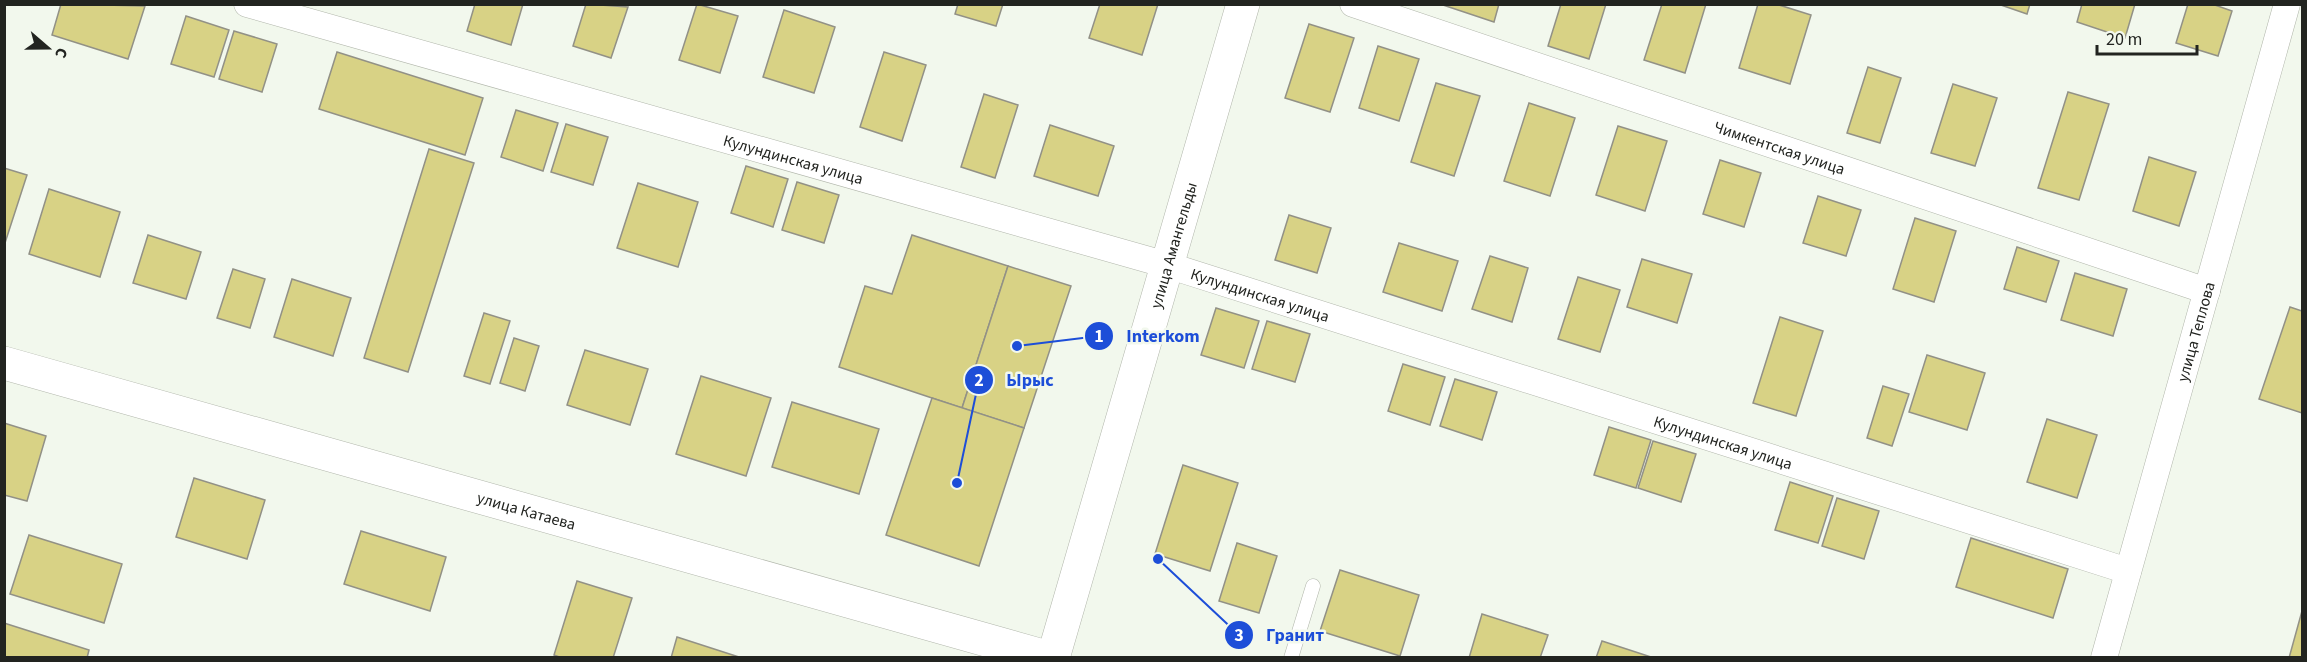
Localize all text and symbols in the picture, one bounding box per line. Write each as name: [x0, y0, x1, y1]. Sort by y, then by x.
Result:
north arrow: [18, 18, 78, 78]
scale bar: [2097, 18, 2198, 56]
text: 20 m: [2106, 27, 2142, 52]
text: С: [49, 45, 73, 61]
street label: Чимкентская улица: [1711, 116, 1848, 181]
street label: Кулундинская улица: [721, 130, 866, 190]
street label: улица Амангельды: [1145, 180, 1203, 311]
street label: Кулундинская улица: [1188, 263, 1332, 328]
street label: улица Теплова: [2172, 279, 2221, 384]
callout: Interkom: [1084, 318, 1212, 354]
text: 1: [1094, 324, 1104, 349]
text: Interkom: [1126, 324, 1200, 349]
callout: Ырыс: [964, 362, 1066, 398]
text: 2: [974, 368, 984, 393]
text: Ырыс: [1006, 368, 1054, 393]
street label: Кулундинская улица: [1651, 411, 1795, 475]
street label: улица Катаева: [474, 487, 578, 536]
callout: Гранит: [1224, 617, 1336, 653]
text: 3: [1234, 623, 1244, 648]
text: Гранит: [1266, 623, 1324, 648]

